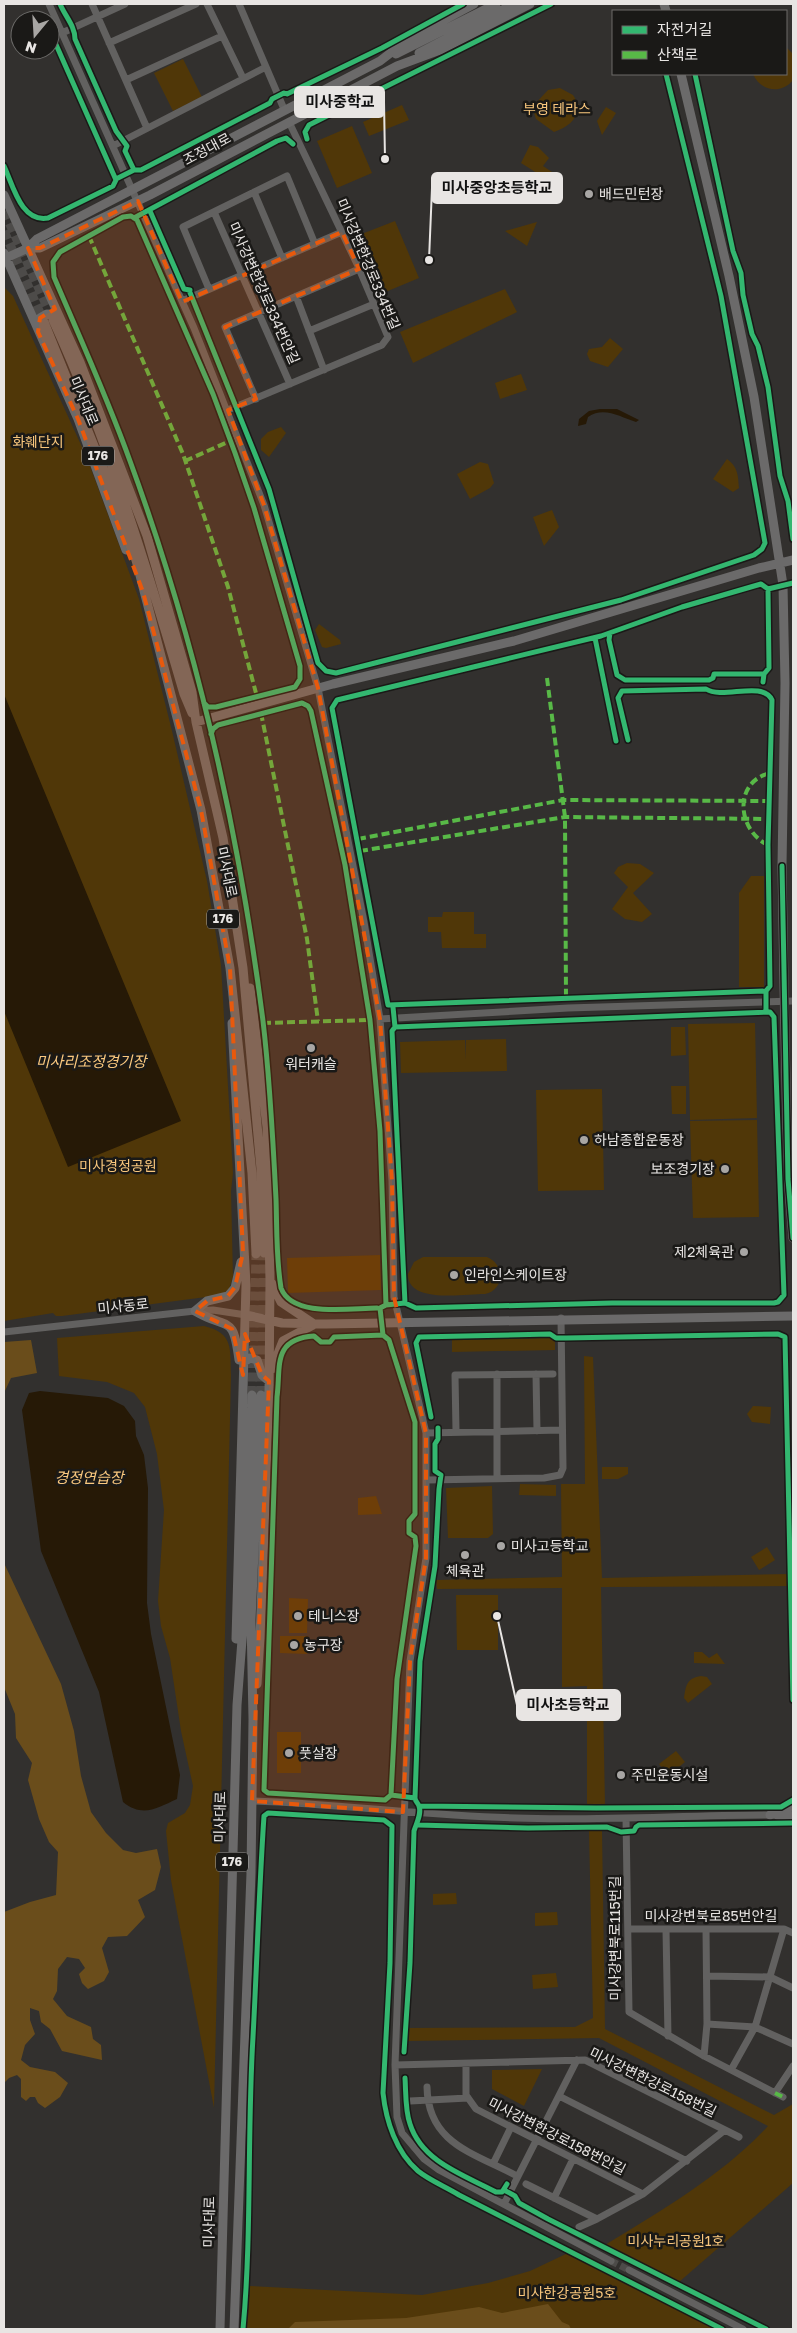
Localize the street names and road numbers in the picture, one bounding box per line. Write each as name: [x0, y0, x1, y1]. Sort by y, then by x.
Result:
street label: 조정대로: [180, 129, 234, 168]
street label: 미사강변한강로334번길: [333, 196, 404, 332]
street label: 미사강변한강로334번안길: [225, 219, 303, 366]
street label: 미사대로: [67, 374, 102, 428]
road number: 176: [82, 446, 114, 466]
street label: 미사대로: [214, 845, 241, 899]
road number: 176: [207, 910, 239, 929]
street label: 미사동로: [96, 1294, 150, 1317]
street label: 미사대로: [211, 1791, 228, 1843]
road number: 176: [216, 1852, 248, 1871]
street label: 미사강변북로115번길: [606, 1876, 623, 2000]
street label: 미사강변북로85번안길: [645, 1907, 777, 1924]
street label: 미사강변한강로158번길: [587, 2043, 720, 2120]
street label: 미사강변한강로158번안길: [486, 2093, 629, 2178]
street label: 미사대로: [200, 2196, 217, 2248]

